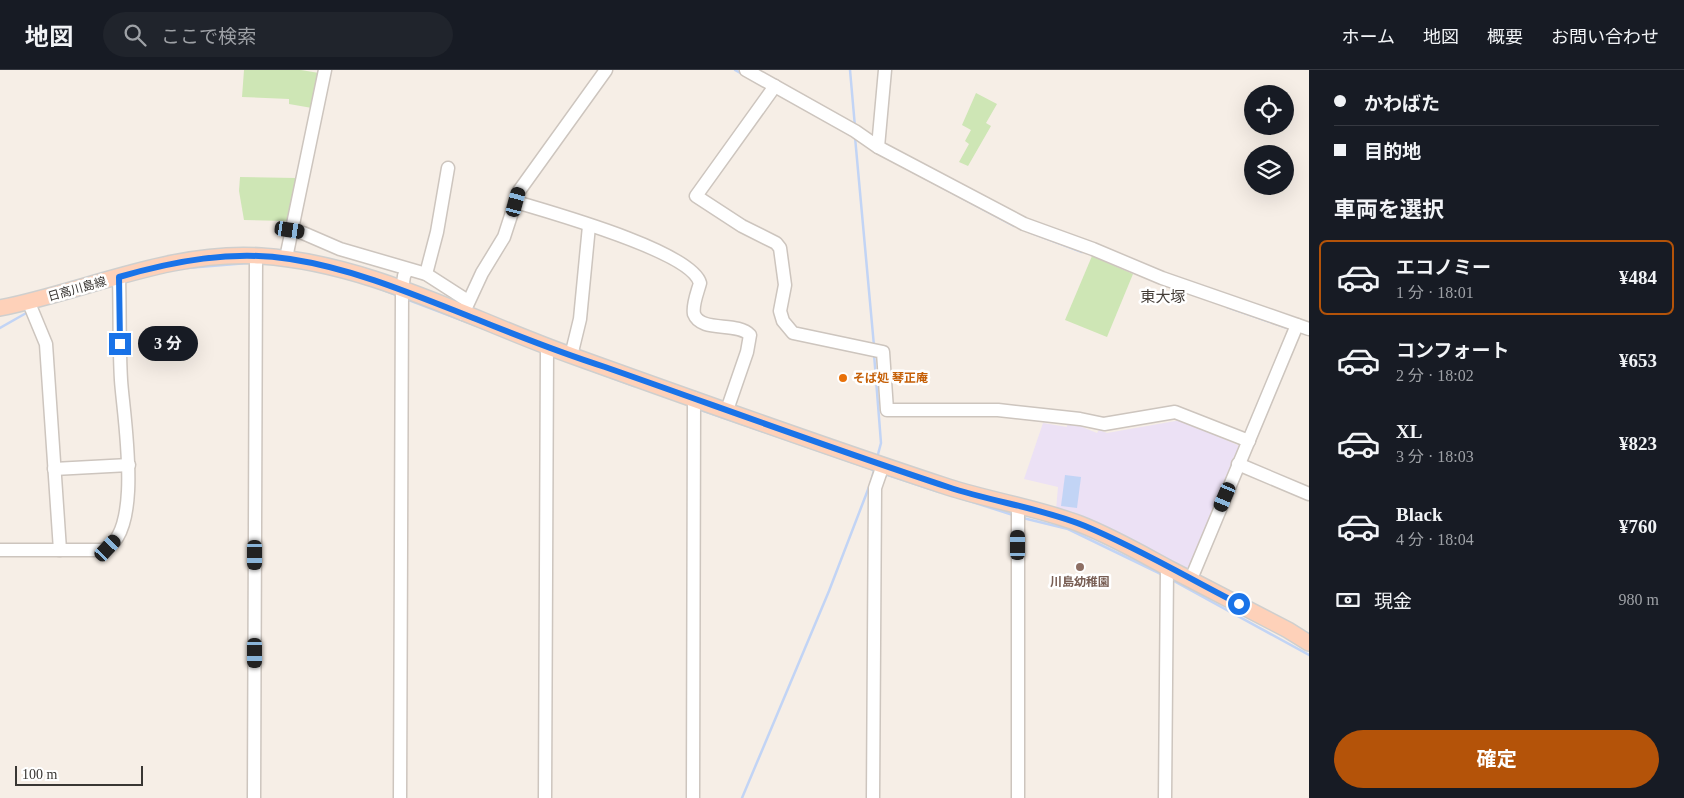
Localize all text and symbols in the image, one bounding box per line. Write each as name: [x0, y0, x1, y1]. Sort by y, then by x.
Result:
search box: [103, 12, 453, 57]
icon: search: [121, 21, 149, 49]
text: 地図: [25, 24, 73, 50]
text: ここで検索: [161, 26, 256, 47]
text: ホーム: [1342, 27, 1395, 47]
text: 地図: [1423, 27, 1459, 47]
text: 概要: [1487, 27, 1523, 47]
text: お問い合わせ: [1551, 27, 1659, 47]
map controls: [1244, 85, 1294, 195]
button: locate: [1244, 85, 1294, 135]
text: かわばた: [1364, 93, 1440, 114]
text: 目的地: [1364, 141, 1421, 162]
button: layers: [1244, 145, 1294, 195]
car: [504, 186, 527, 218]
text: 車両を選択: [1334, 197, 1444, 222]
car: [274, 220, 305, 240]
icon: car: [1336, 255, 1381, 300]
text: エコノミー: [1396, 257, 1491, 278]
text: ¥484: [1619, 267, 1657, 288]
street label: 日高川島線: [46, 274, 108, 304]
text: 1 分 · 18:01: [1396, 284, 1474, 301]
district label: 東大塚: [1140, 289, 1186, 305]
callout: 3 分: [138, 326, 198, 362]
route end: [109, 333, 131, 355]
text: 3 分: [154, 335, 182, 352]
icon: car: [1336, 338, 1381, 383]
text: コンフォート: [1396, 340, 1509, 361]
text: ¥653: [1619, 350, 1657, 371]
text: 2 分 · 18:02: [1396, 367, 1474, 384]
place label: そば処 琴正庵: [853, 371, 928, 385]
marker: そば処 琴正庵: [837, 372, 849, 384]
icon: car: [1336, 421, 1381, 466]
text: XL: [1396, 421, 1422, 442]
text: ¥823: [1619, 433, 1657, 454]
text: 3 分 · 18:03: [1396, 448, 1474, 465]
car: [1212, 480, 1237, 514]
icon: car: [1336, 504, 1381, 549]
text: Black: [1396, 504, 1442, 525]
text: ¥760: [1619, 516, 1657, 537]
car: [1010, 530, 1025, 560]
text: 4 分 · 18:04: [1396, 531, 1474, 548]
car: [92, 532, 123, 564]
car: [247, 540, 262, 570]
marker: 川島幼稚園: [1074, 561, 1086, 573]
place label: 川島幼稚園: [1050, 575, 1110, 589]
icon: cash: [1334, 586, 1362, 614]
text: 現金: [1374, 591, 1412, 612]
text: 980 m: [1619, 591, 1659, 608]
route start: [1228, 593, 1250, 615]
car: [247, 638, 262, 668]
button: 確定: [1334, 730, 1659, 788]
scale bar: [15, 763, 142, 786]
text: 100 m: [22, 767, 57, 782]

